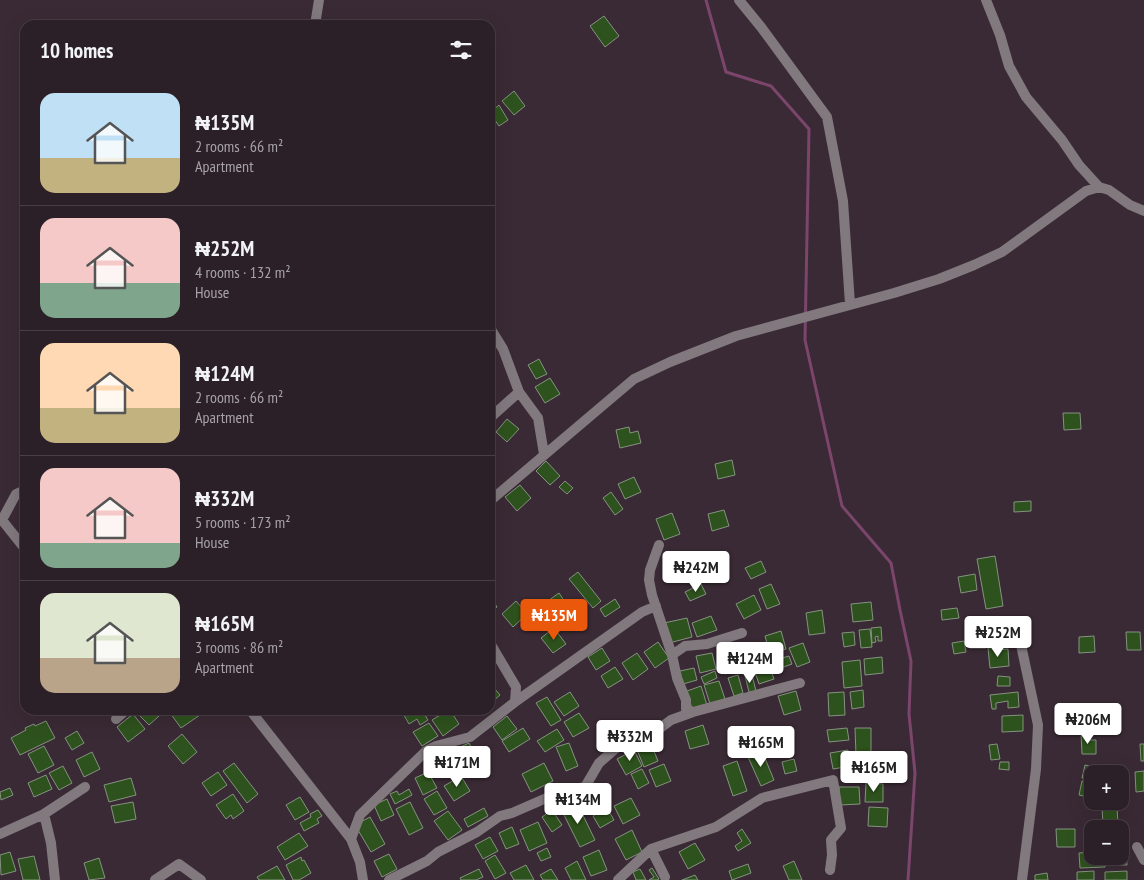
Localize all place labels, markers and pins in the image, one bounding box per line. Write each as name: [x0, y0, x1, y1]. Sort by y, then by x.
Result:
pin: ₦242M: [661, 550, 731, 593]
pin: ₦135M: [519, 598, 589, 641]
pin: ₦252M: [963, 616, 1033, 658]
pin: ₦124M: [715, 642, 785, 684]
pin: ₦206M: [1053, 702, 1123, 745]
pin: ₦332M: [595, 720, 665, 762]
pin: ₦165M: [726, 726, 796, 768]
pin: ₦171M: [422, 746, 492, 788]
pin: ₦165M: [839, 750, 909, 793]
pin: ₦134M: [543, 782, 613, 825]

